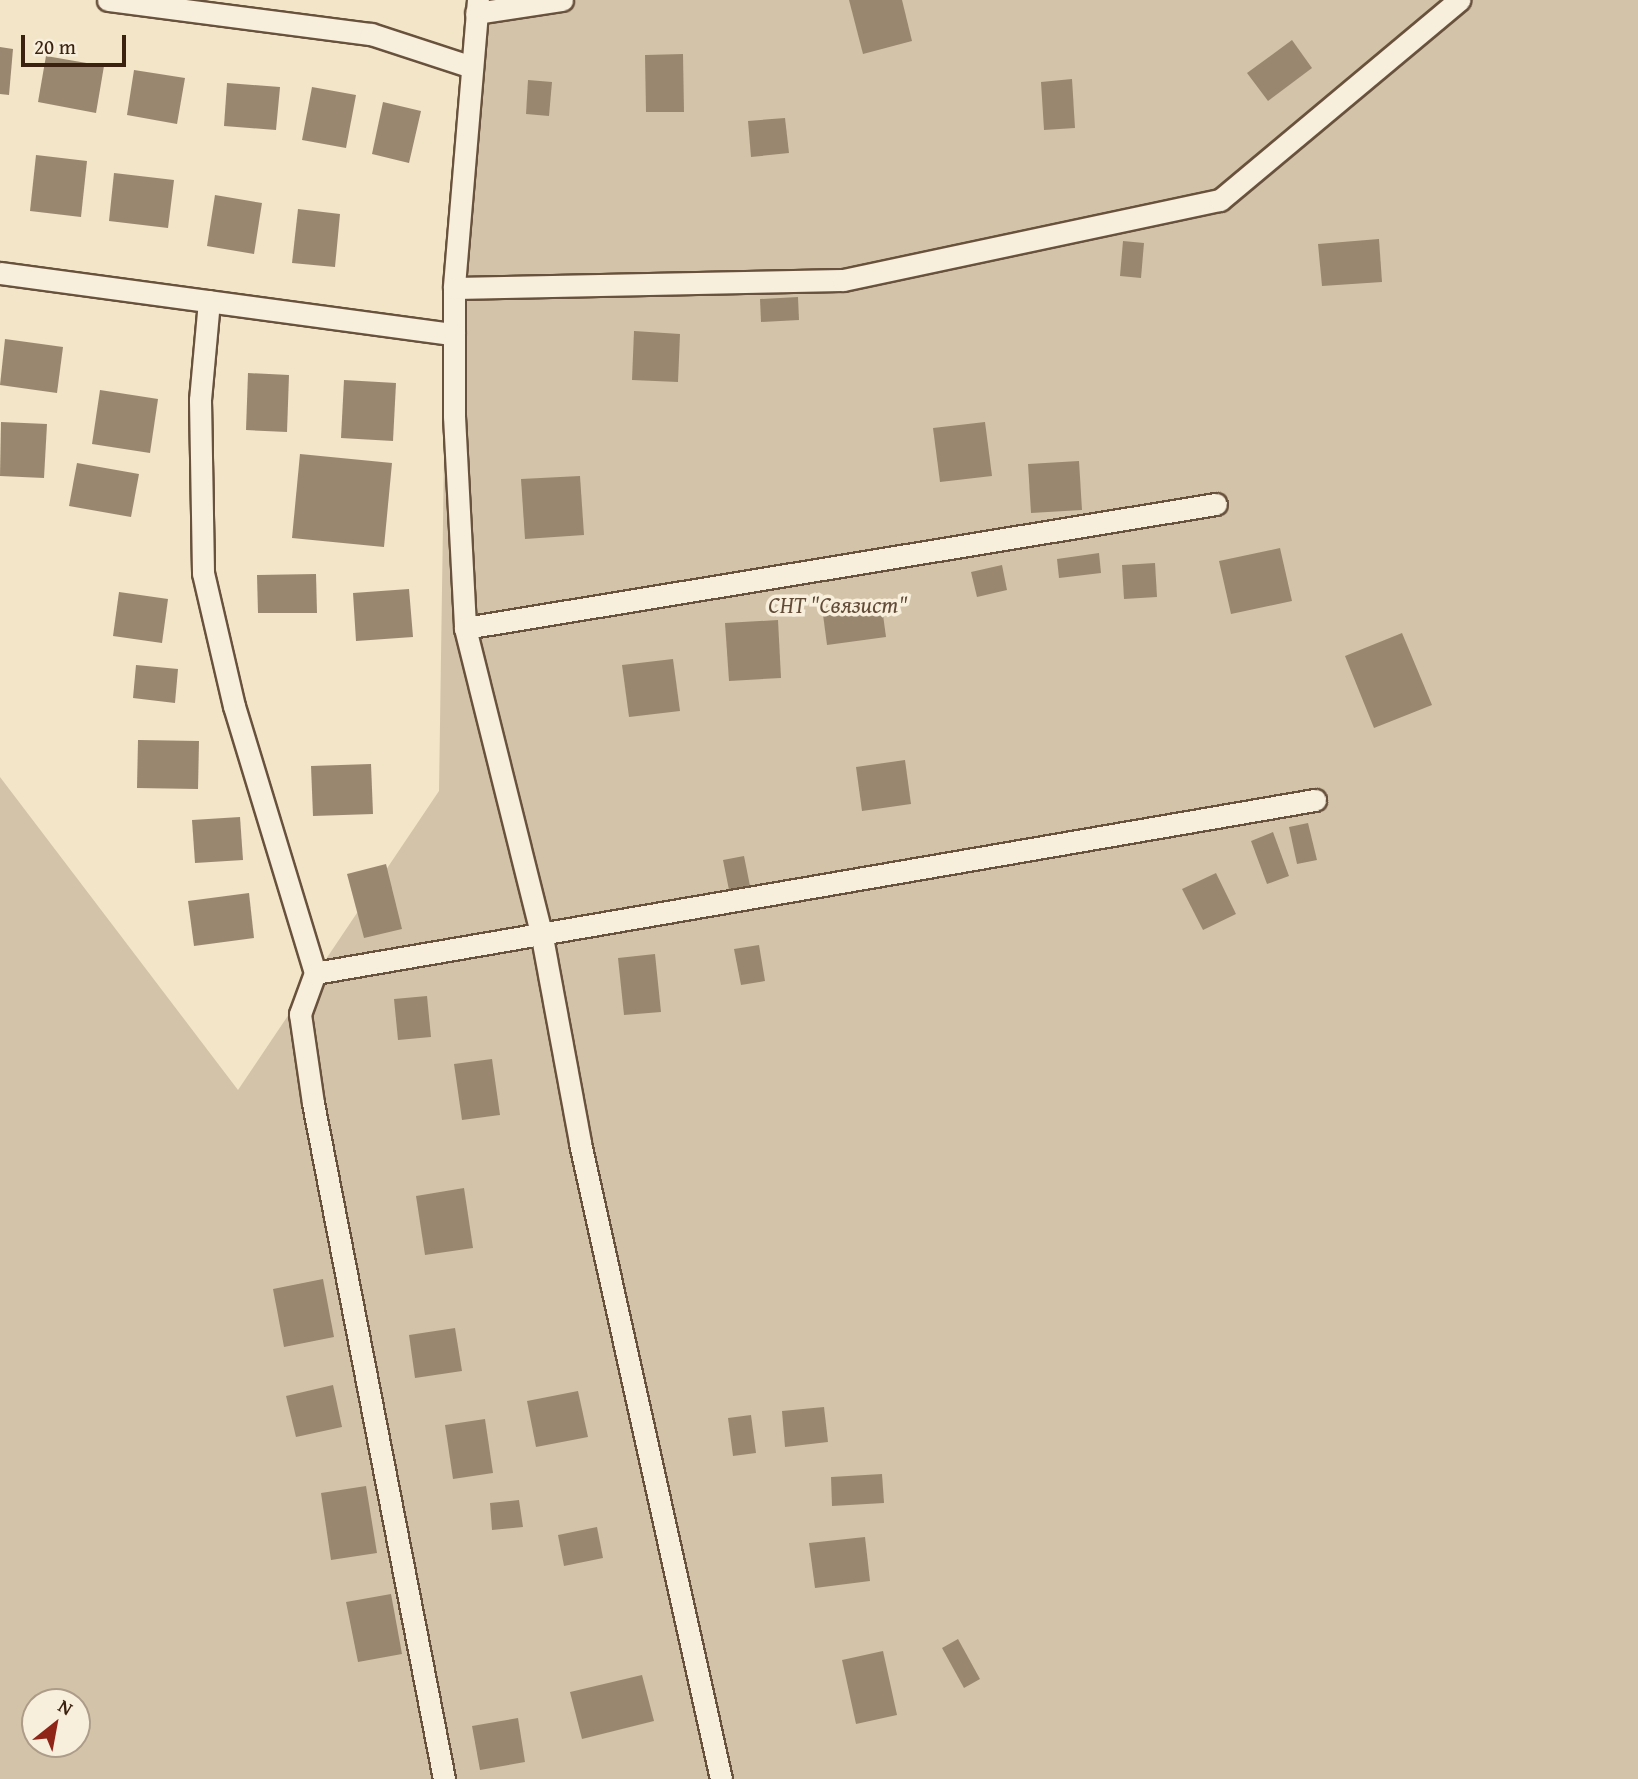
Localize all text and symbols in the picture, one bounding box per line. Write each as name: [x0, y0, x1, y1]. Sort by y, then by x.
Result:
scale bar: [24, 21, 130, 65]
text: 20 m: [34, 31, 76, 62]
park label: СНТ "Связист": [768, 591, 908, 619]
north arrow: [21, 1688, 91, 1758]
text: N: [53, 1691, 78, 1722]

